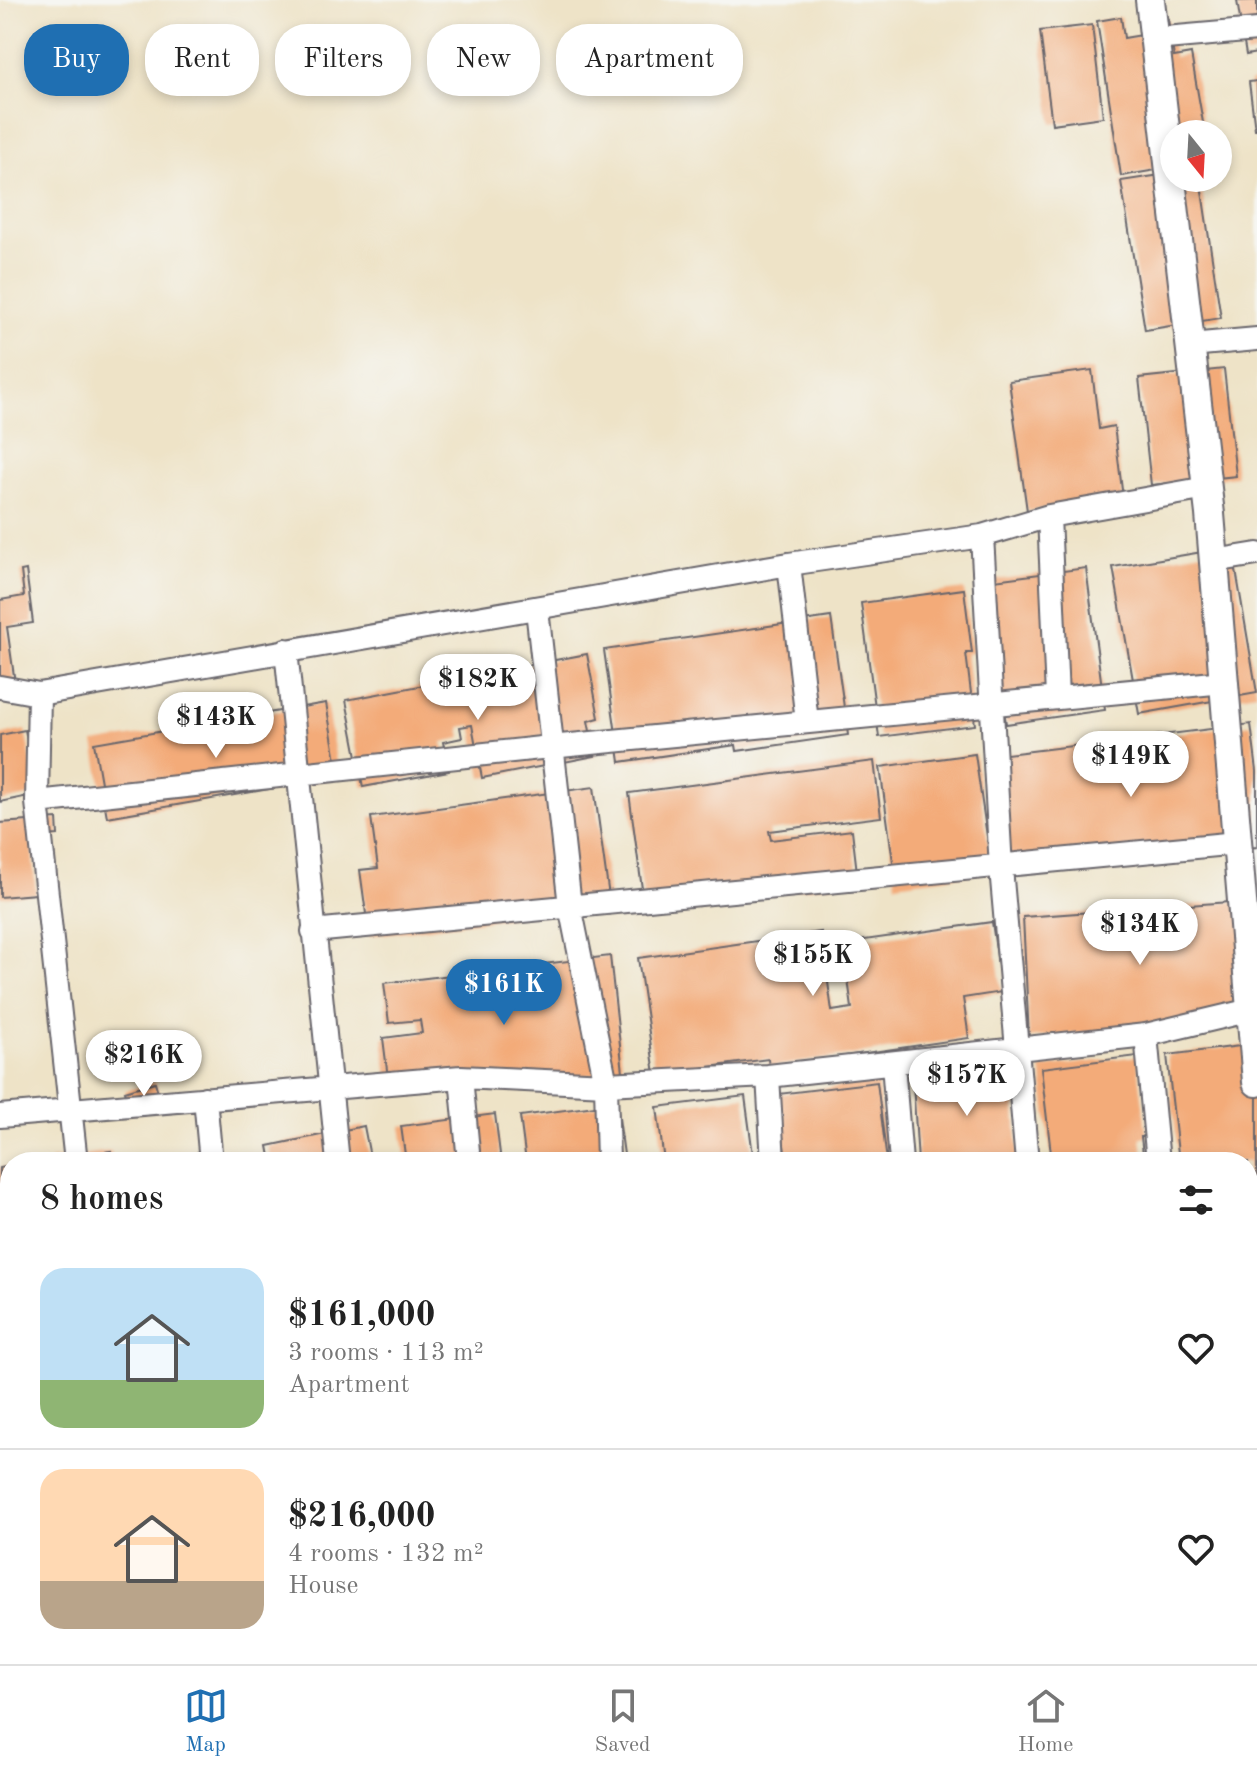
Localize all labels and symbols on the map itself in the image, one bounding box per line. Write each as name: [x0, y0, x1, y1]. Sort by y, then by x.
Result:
north arrow: [1160, 120, 1232, 192]
pin: $182K: [422, 654, 534, 722]
pin: $143K: [160, 692, 272, 760]
pin: $149K: [1075, 731, 1187, 799]
pin: $134K: [1084, 899, 1196, 967]
pin: $155K: [757, 930, 869, 998]
pin: $161K: [448, 959, 560, 1027]
pin: $216K: [88, 1030, 200, 1098]
pin: $157K: [911, 1050, 1023, 1118]

